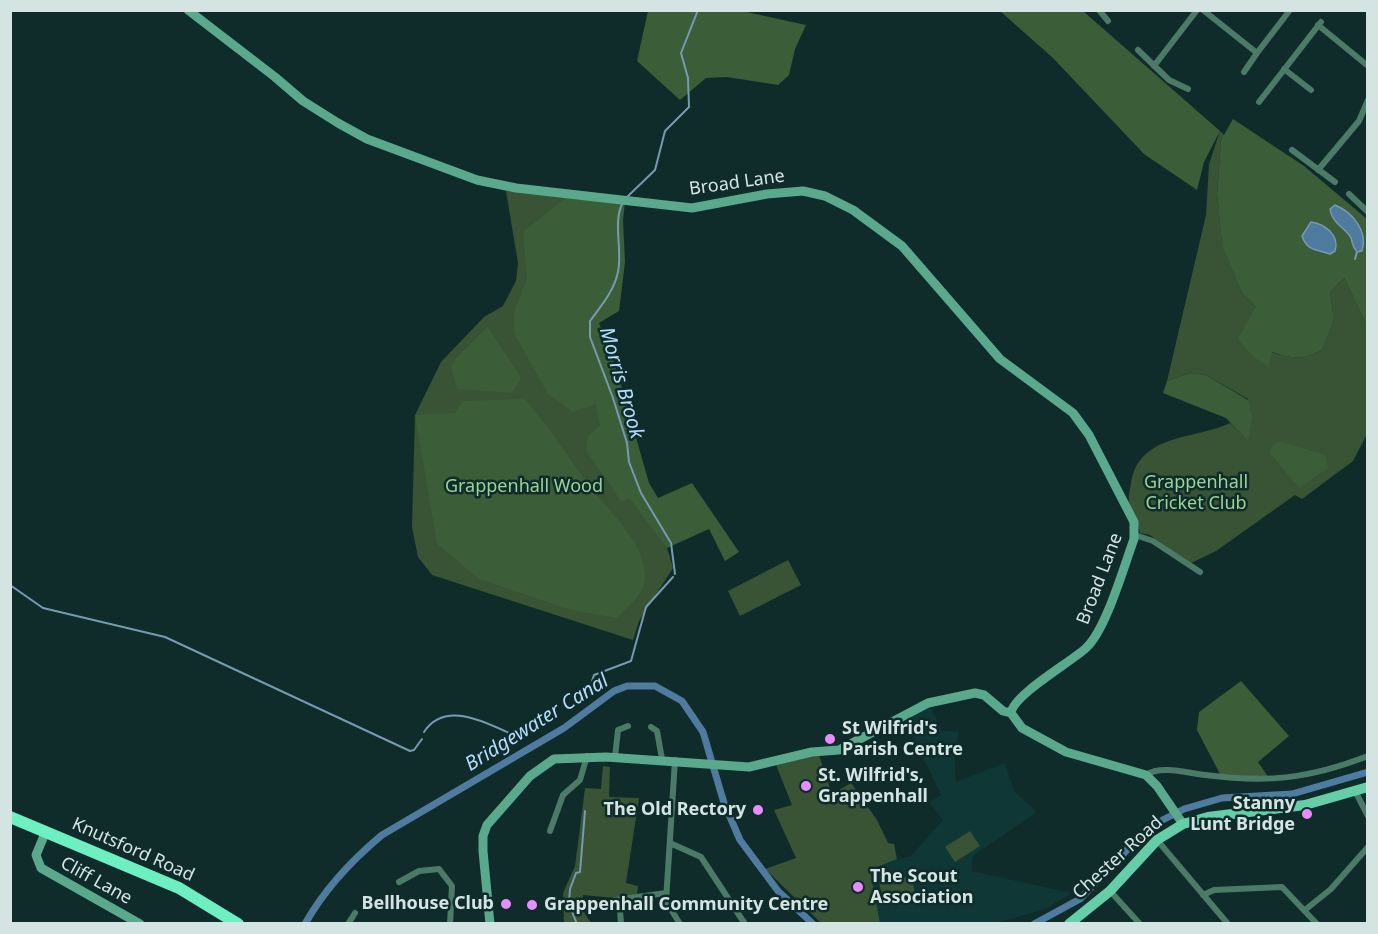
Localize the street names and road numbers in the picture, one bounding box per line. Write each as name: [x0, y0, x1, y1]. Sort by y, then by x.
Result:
street label: Broad Lane: [688, 166, 786, 200]
street label: Broad Lane: [1073, 530, 1127, 628]
street label: Chester Road: [1069, 812, 1167, 904]
street label: Knutsford Road: [68, 813, 198, 887]
street label: Cliff Lane: [56, 853, 136, 909]

